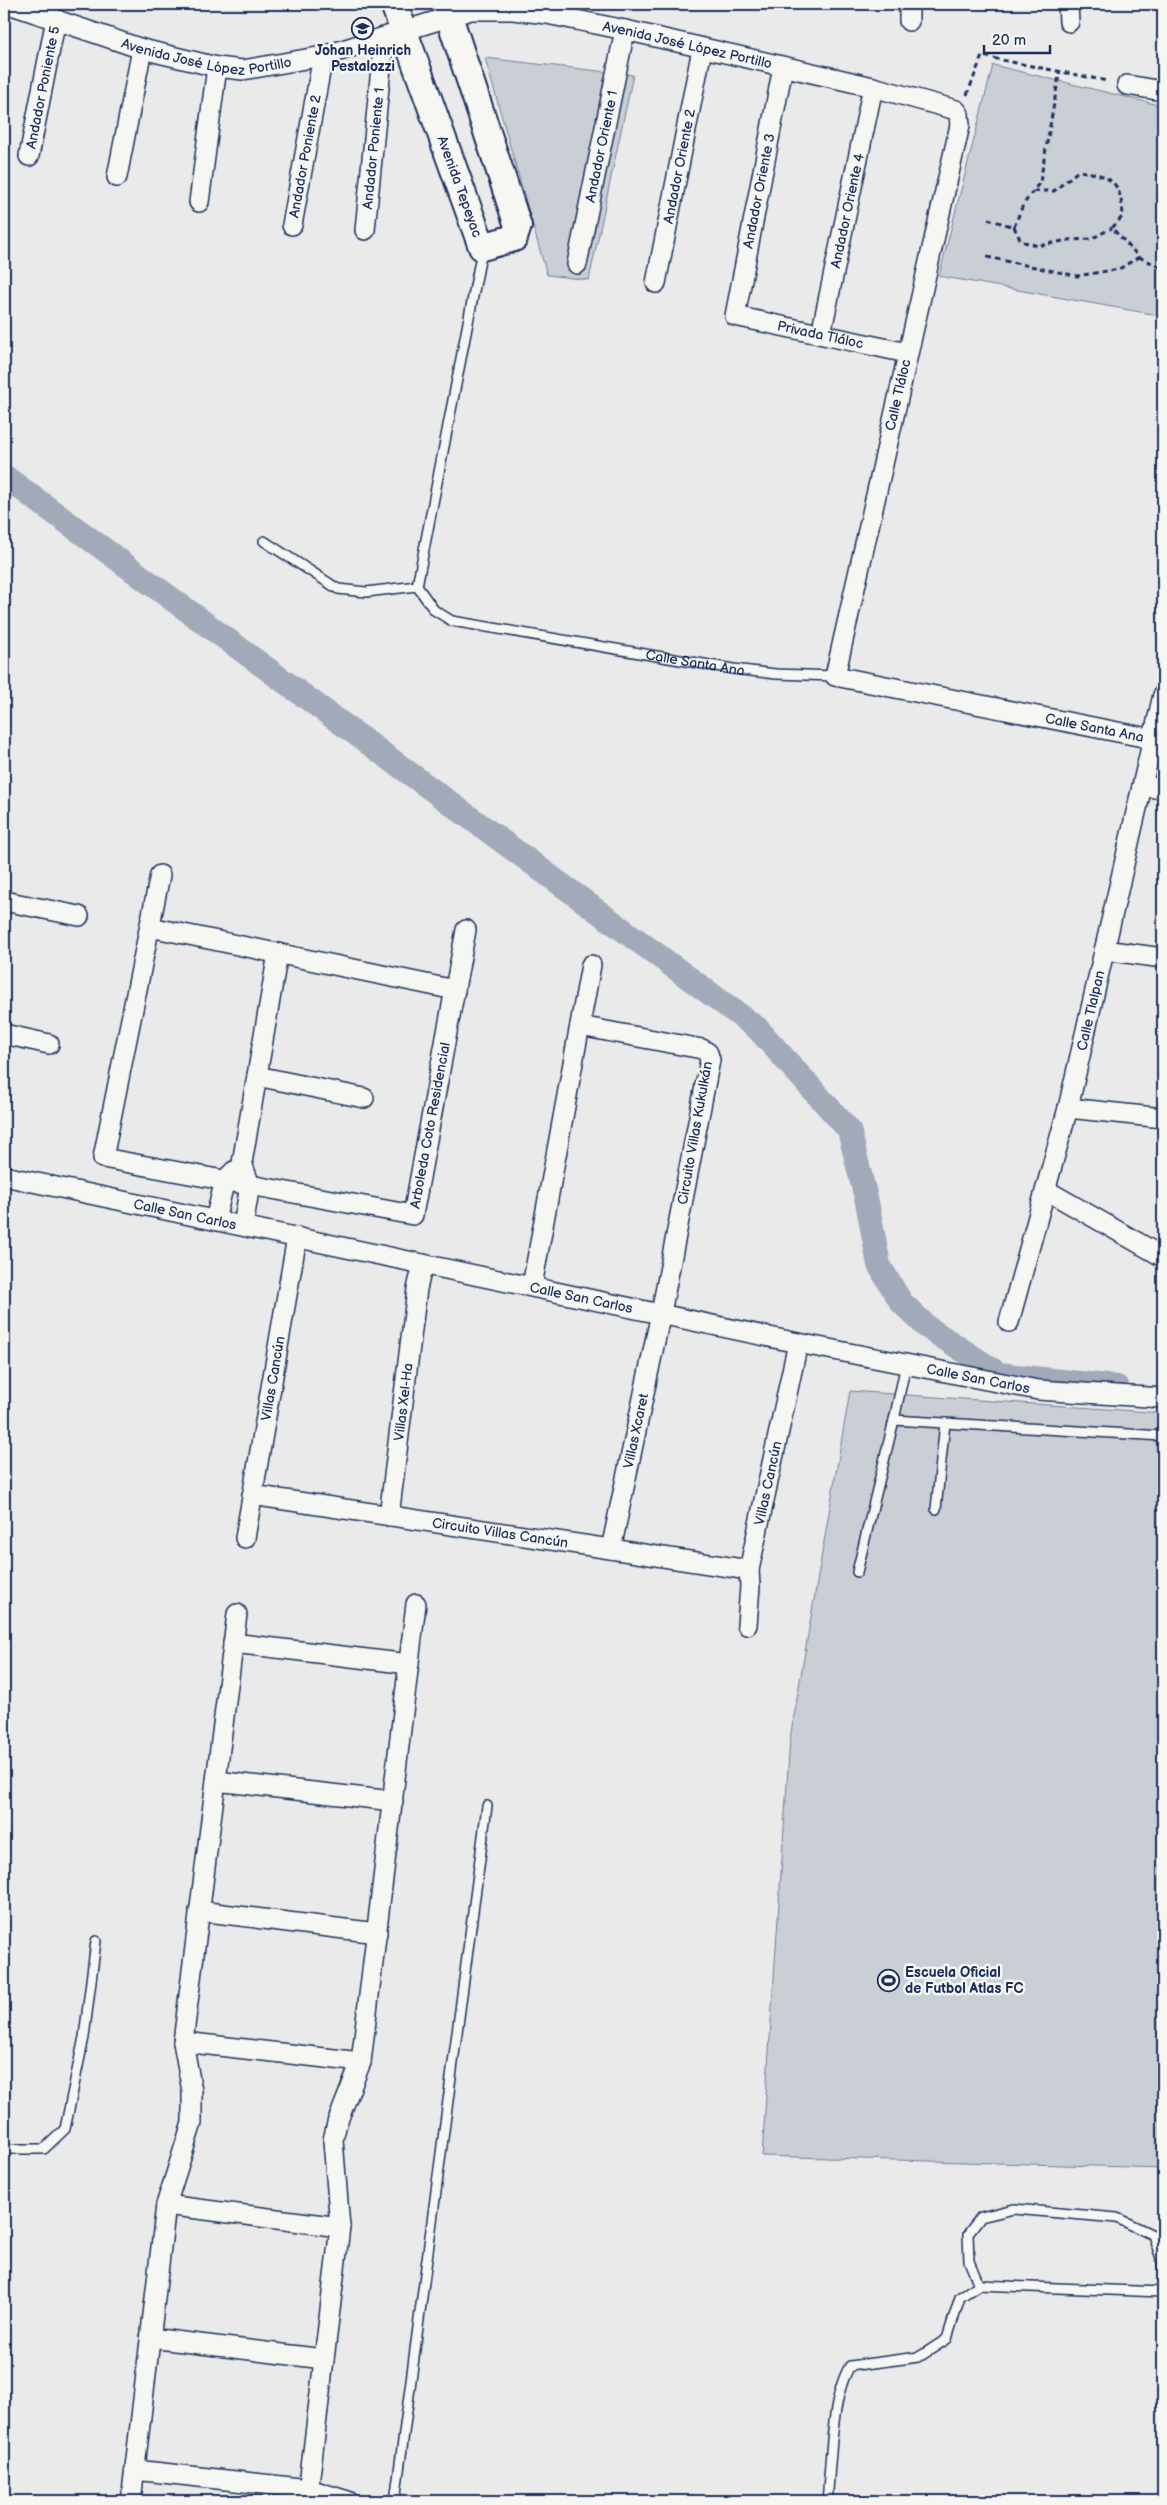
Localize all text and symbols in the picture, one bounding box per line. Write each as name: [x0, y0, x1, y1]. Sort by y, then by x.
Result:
school or university icon: Johan Heinrich Pestalozzi: [351, 16, 375, 40]
street label: Avenida José López Portillo: [601, 17, 774, 72]
scale bar: [984, 22, 1051, 54]
street label: Andador Poniente 5: [22, 24, 63, 150]
text: 20 m: [992, 31, 1026, 50]
street label: Avenida José López Portillo: [119, 34, 293, 79]
place label: Johan Heinrich Pestalozzi: [315, 42, 411, 75]
street label: Andador Poniente 1: [359, 87, 387, 210]
street label: Andador Oriente 1: [581, 89, 621, 204]
street label: Andador Poniente 2: [285, 92, 324, 219]
street label: Andador Oriente 2: [659, 107, 699, 225]
street label: Andador Oriente 3: [739, 132, 779, 250]
street label: Avenida Tepeyac: [434, 133, 486, 239]
street label: Andador Oriente 4: [827, 151, 867, 270]
street label: Privada Tláloc: [776, 317, 865, 352]
street label: Calle Tláloc: [881, 357, 915, 433]
street label: Calle Santa Ana: [644, 646, 746, 679]
street label: Calle Santa Ana: [1044, 709, 1145, 746]
street label: Calle Tlalpan: [1073, 969, 1108, 1052]
street label: Arboleda Coto Residencial: [406, 1041, 453, 1210]
street label: Circuito Villas Kukulkán: [674, 1060, 716, 1206]
street label: Calle San Carlos: [132, 1195, 238, 1233]
street label: Calle San Carlos: [528, 1278, 634, 1317]
street label: Villas Cancún: [257, 1335, 288, 1422]
street label: Calle San Carlos: [925, 1360, 1031, 1397]
street label: Villas Xel-Ha: [390, 1362, 416, 1442]
street label: Villas Xcaret: [620, 1391, 652, 1470]
street label: Villas Cancún: [750, 1439, 785, 1527]
street label: Circuito Villas Cancún: [431, 1514, 569, 1551]
place label: Escuela Oficial de Futbol Atlas FC: [905, 1964, 1023, 1997]
sports icon: Escuela Oficial de Futbol Atlas FC: [877, 1968, 901, 1992]

